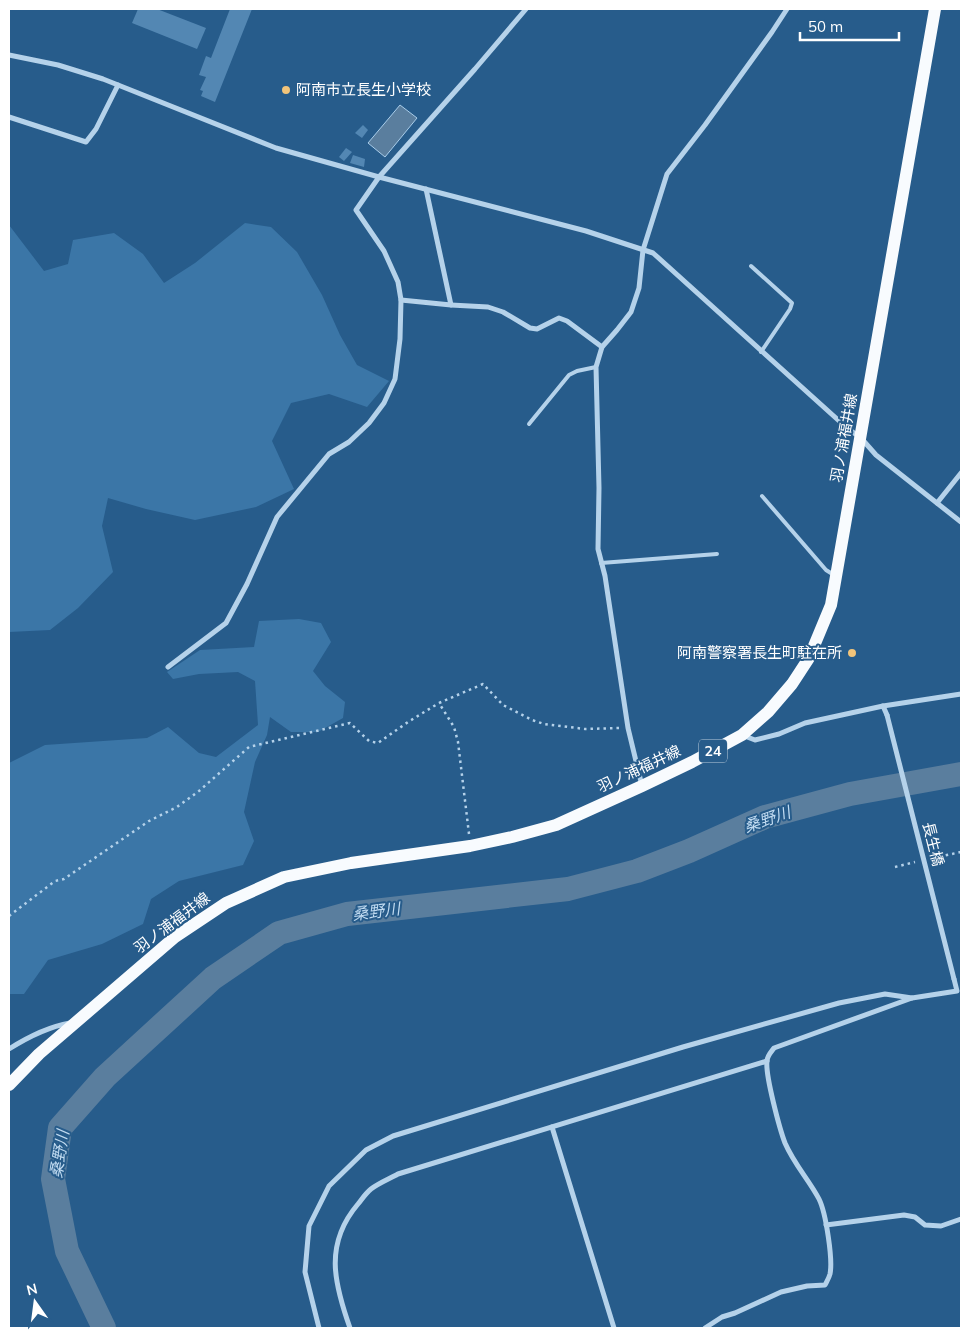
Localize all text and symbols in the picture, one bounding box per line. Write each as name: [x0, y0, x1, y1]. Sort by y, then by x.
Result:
scale bar: [800, 10, 899, 42]
text: 50 m: [808, 17, 843, 36]
place label: 阿南市立長生小学校: [296, 80, 431, 99]
marker: 阿南市立長生小学校: [280, 84, 292, 96]
street label: 羽ノ浦福井線: [826, 392, 861, 484]
place label: 阿南警察署長生町駐在所: [677, 643, 842, 662]
marker: 阿南警察署長生町駐在所: [846, 647, 858, 659]
road number: 24: [699, 739, 727, 762]
street label: 羽ノ浦福井線: [594, 741, 684, 796]
water label: 桑野川: [741, 801, 795, 836]
street label: 長生橋: [919, 820, 948, 868]
street label: 羽ノ浦福井線: [130, 888, 213, 957]
water label: 桑野川: [351, 898, 403, 924]
water label: 桑野川: [45, 1127, 73, 1179]
north arrow: [10, 1277, 60, 1327]
text: N: [25, 1279, 39, 1299]

